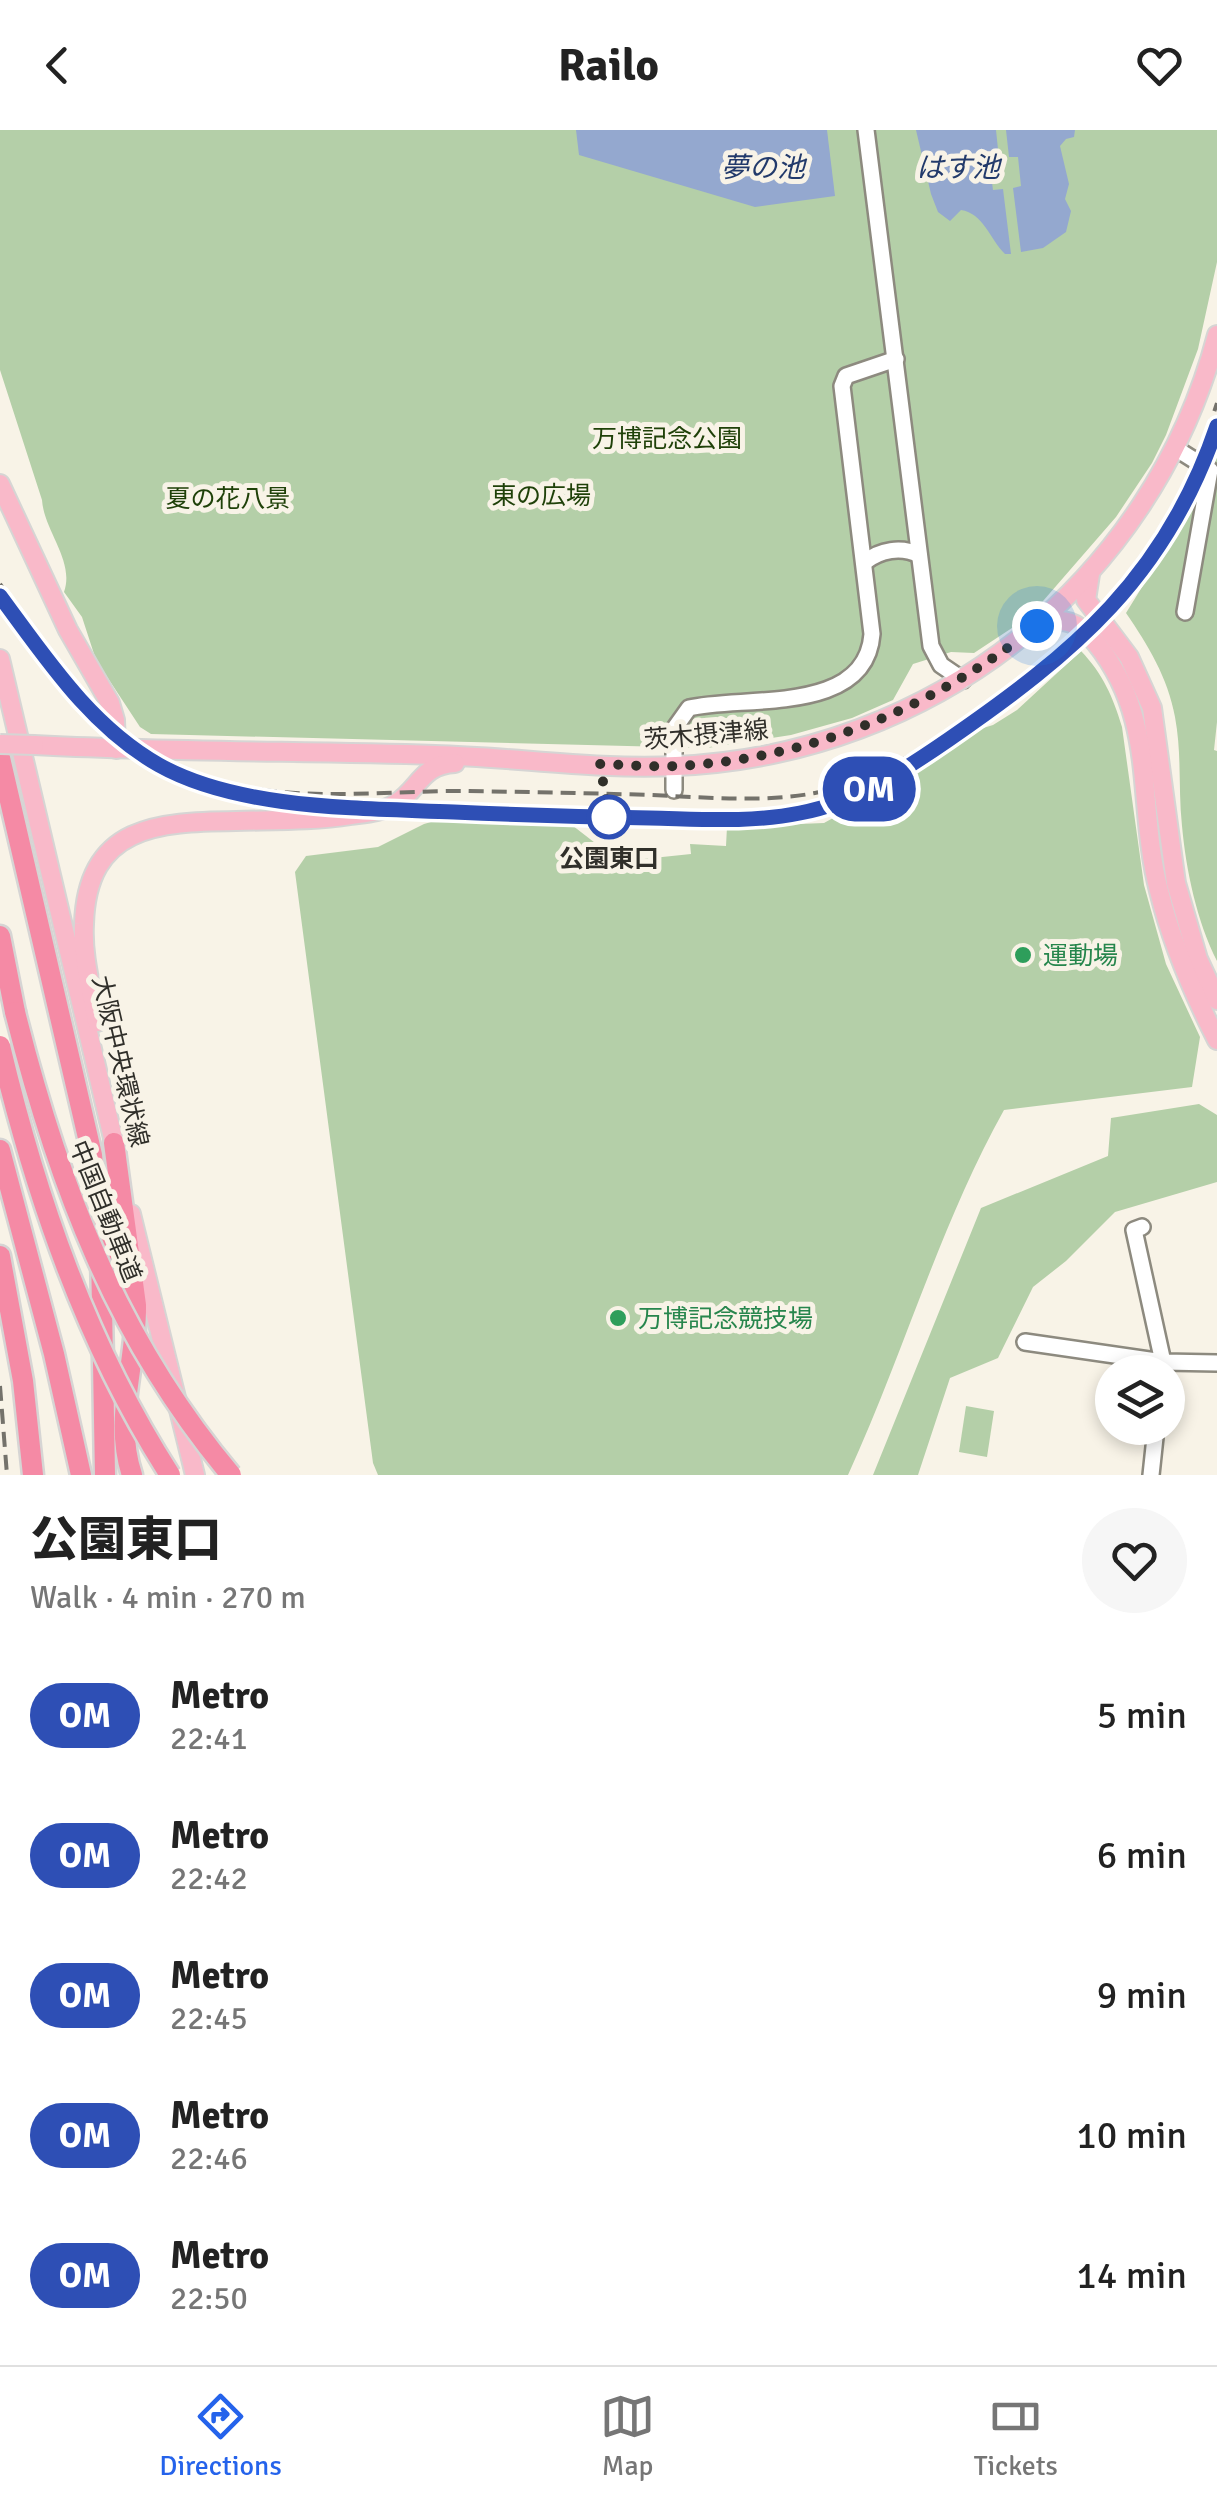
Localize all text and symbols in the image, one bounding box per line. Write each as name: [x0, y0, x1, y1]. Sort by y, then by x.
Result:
icon: back: [30, 38, 85, 93]
text: Railo: [558, 38, 659, 93]
icon: heart: [1132, 38, 1187, 93]
water label: 夢の池: [721, 151, 808, 185]
water label: はす池: [916, 151, 1003, 185]
park label: 万博記念公園: [592, 423, 742, 454]
park label: 東の広場: [491, 480, 591, 511]
park label: 夏の花八景: [165, 483, 291, 514]
your location: [1012, 601, 1062, 651]
street label: 茨木摂津線: [642, 714, 770, 755]
line badge: OM: [824, 756, 914, 822]
text: OM: [843, 768, 895, 811]
marker: 公園東口: [588, 796, 630, 838]
place label: 公園東口: [559, 843, 659, 874]
place label: 運動場: [1043, 940, 1118, 971]
marker: 運動場: [1012, 944, 1034, 966]
street label: 大阪中央環状線: [86, 972, 155, 1150]
street label: 中国自動車道: [63, 1136, 148, 1287]
place label: 万博記念競技場: [638, 1303, 813, 1334]
marker: 万博記念競技場: [607, 1307, 629, 1329]
map controls: [1095, 1355, 1185, 1445]
button: layers: [1095, 1355, 1185, 1445]
button: heart: [1082, 1508, 1187, 1613]
text: 公園東口: [30, 1511, 222, 1570]
text: Walk · 4 min · 270 m: [30, 1578, 306, 1617]
text: Metro: [170, 1672, 269, 1719]
text: 5 min: [1097, 1692, 1187, 1739]
text: OM: [59, 1694, 111, 1737]
text: 22:41: [170, 1719, 248, 1758]
text: Metro: [170, 1812, 269, 1859]
text: 6 min: [1097, 1832, 1187, 1879]
text: OM: [59, 1834, 111, 1877]
text: 22:42: [170, 1859, 248, 1898]
text: Metro: [170, 1952, 269, 1999]
text: 9 min: [1097, 1972, 1187, 2019]
text: OM: [59, 1974, 111, 2017]
text: 22:45: [170, 1999, 248, 2038]
text: Metro: [170, 2092, 269, 2139]
text: 10 min: [1076, 2112, 1187, 2159]
text: OM: [59, 2114, 111, 2157]
text: 22:46: [170, 2139, 248, 2178]
text: Metro: [170, 2232, 269, 2279]
text: 14 min: [1076, 2252, 1187, 2299]
text: OM: [59, 2254, 111, 2297]
text: 22:50: [170, 2279, 248, 2318]
tab: Directions: [159, 2389, 282, 2483]
tab: Map: [600, 2389, 655, 2483]
tab: Tickets: [974, 2389, 1058, 2483]

